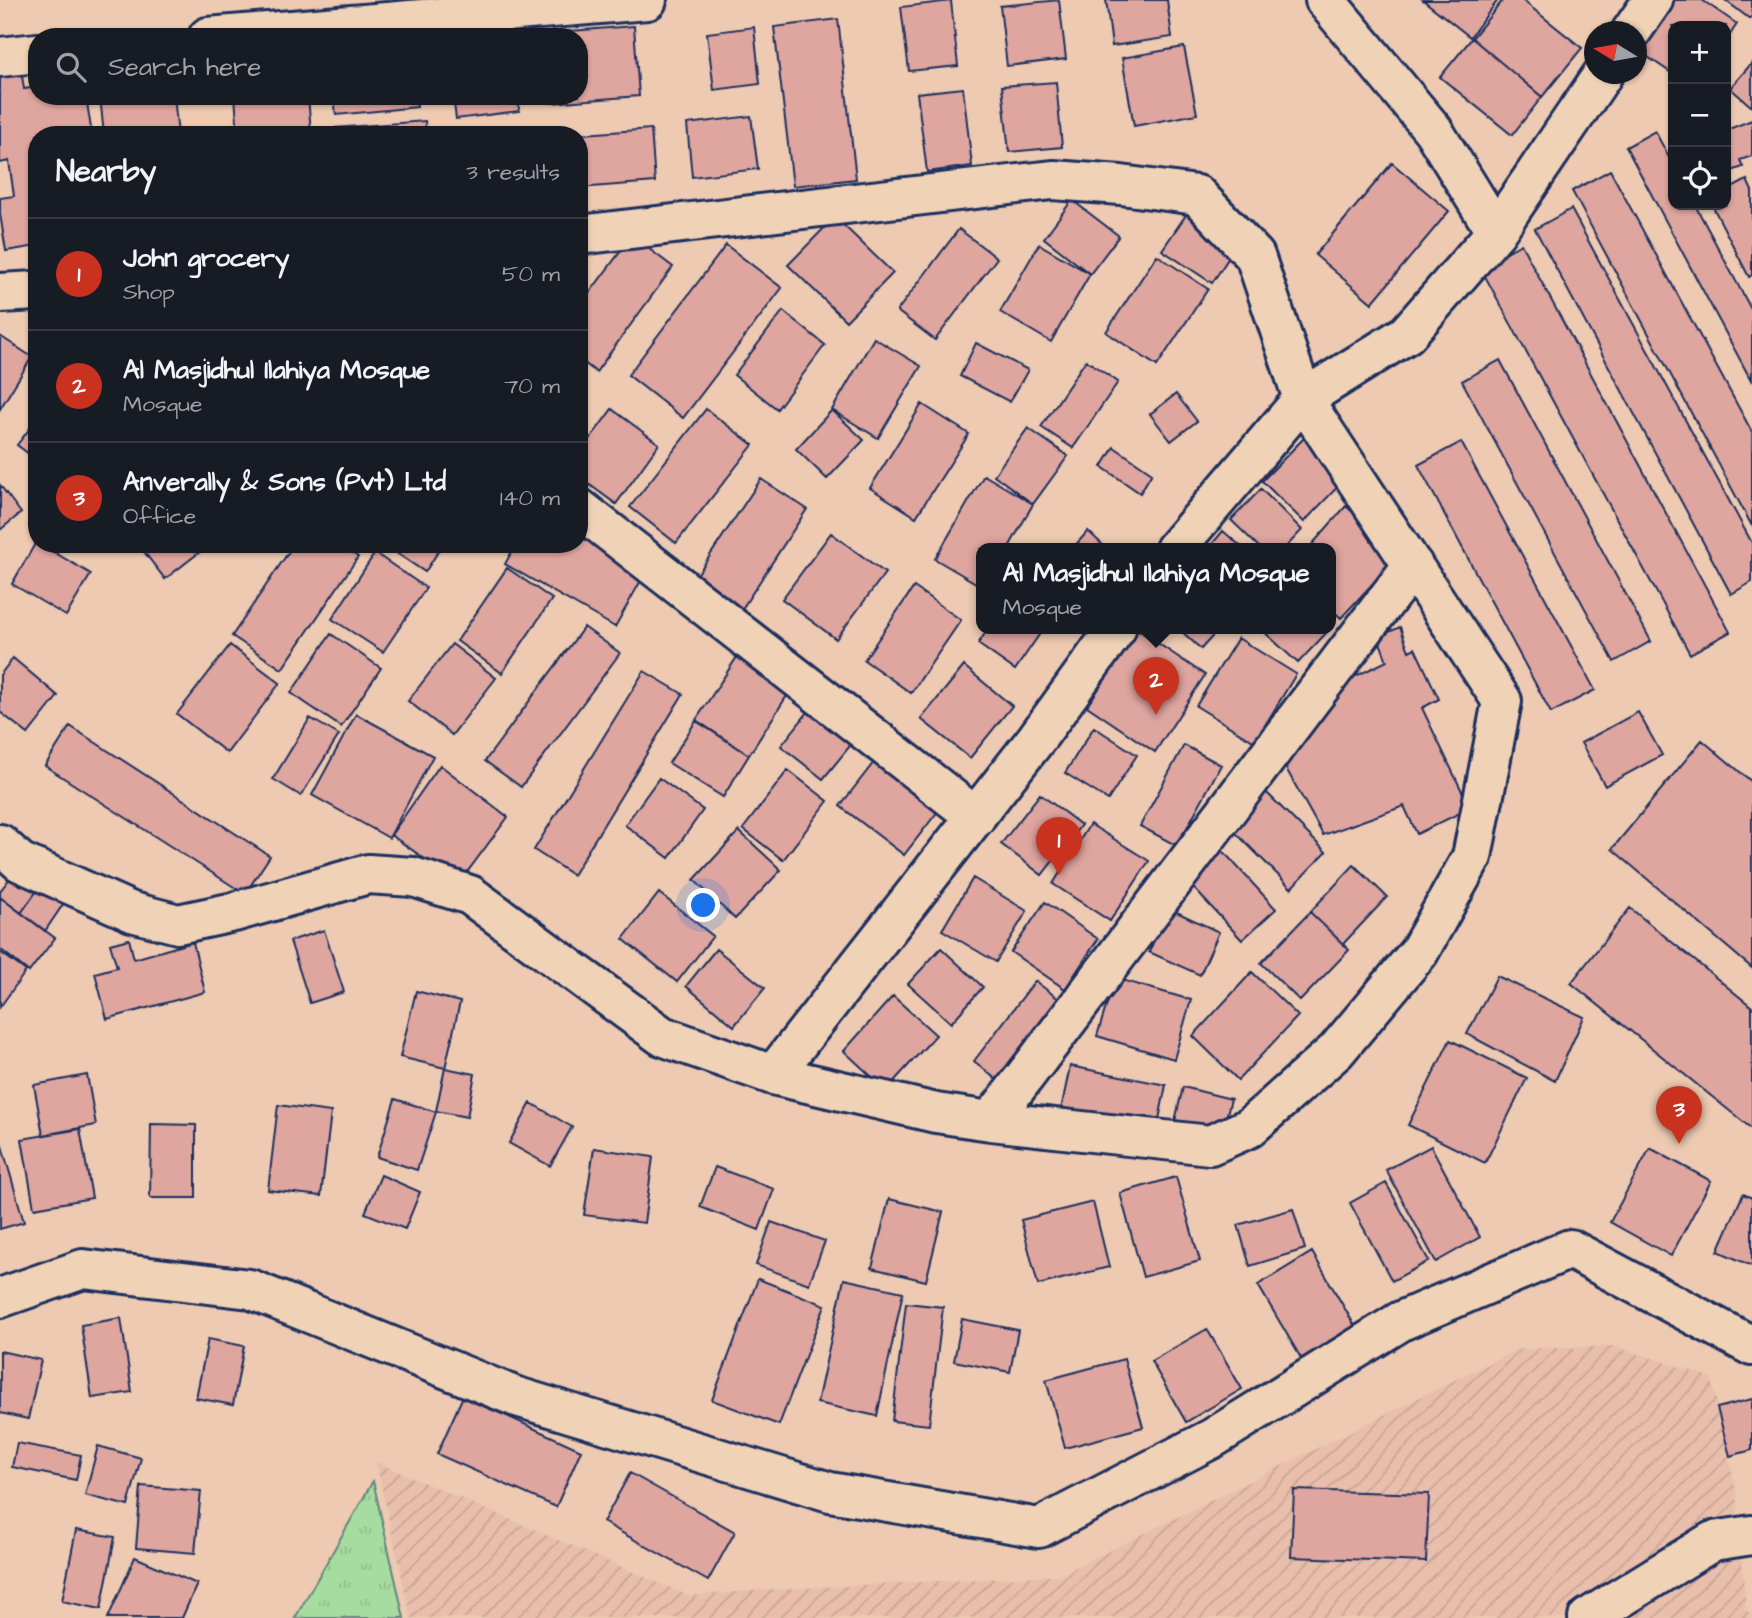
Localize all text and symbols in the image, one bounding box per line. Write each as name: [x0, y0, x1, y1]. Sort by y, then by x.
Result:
north arrow: [1584, 21, 1647, 84]
map controls: [1668, 21, 1731, 210]
button: +: [1668, 21, 1731, 84]
search box: [28, 28, 588, 105]
icon: search: [52, 48, 90, 86]
text: Search here: [108, 49, 261, 85]
button: −: [1668, 84, 1731, 147]
button: locate: [1668, 147, 1731, 210]
text: Nearby: [56, 151, 156, 193]
text: 3 results: [466, 156, 560, 188]
text: John grocery: [123, 240, 289, 276]
text: 1: [78, 258, 80, 290]
text: 50 m: [502, 258, 560, 290]
text: Shop: [123, 276, 175, 308]
text: Al Masjidhul Ilahiya Mosque: [123, 352, 430, 388]
text: 2: [72, 370, 86, 402]
text: 70 m: [504, 370, 560, 402]
text: Mosque: [123, 388, 202, 420]
text: Anverally & Sons (Pvt) Ltd: [123, 464, 446, 500]
text: 3: [73, 482, 85, 514]
text: 140 m: [500, 482, 560, 514]
text: Office: [123, 500, 196, 532]
popup: [976, 543, 1336, 634]
text: Al Masjidhul Ilahiya Mosque: [1002, 555, 1310, 591]
text: Mosque: [1002, 591, 1082, 623]
pin: 2: [1133, 657, 1179, 715]
pin: 1: [1036, 817, 1082, 875]
your location: [686, 888, 720, 922]
pin: 3: [1656, 1086, 1702, 1144]

